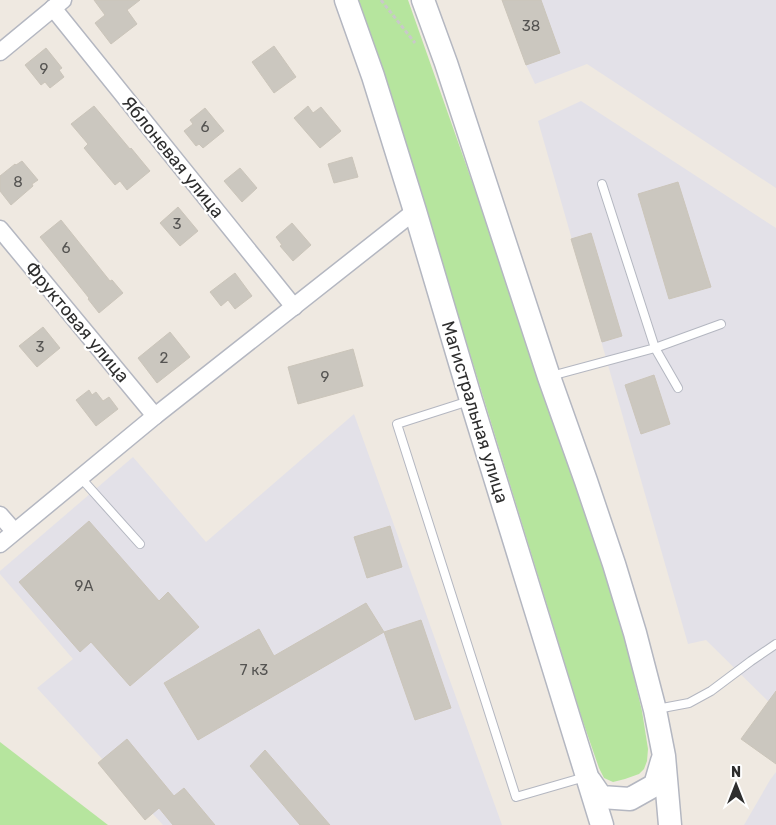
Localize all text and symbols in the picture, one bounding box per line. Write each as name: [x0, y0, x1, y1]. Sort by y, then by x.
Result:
house number: 38: [522, 17, 540, 35]
house number: 9: [40, 60, 49, 78]
street label: Яблоневая улица: [117, 92, 229, 222]
house number: 6: [200, 118, 210, 136]
house number: 8: [13, 173, 23, 191]
house number: 3: [172, 215, 182, 233]
house number: 6: [61, 239, 71, 257]
street label: Фруктовая улица: [20, 257, 134, 387]
street label: Магистральная улица: [437, 318, 513, 506]
house number: 3: [35, 338, 45, 356]
house number: 2: [160, 349, 169, 367]
house number: 9: [321, 368, 330, 386]
house number: 9А: [75, 577, 93, 595]
house number: 7 к3: [240, 661, 268, 679]
north arrow: [711, 760, 761, 810]
text: N: [731, 764, 741, 781]

